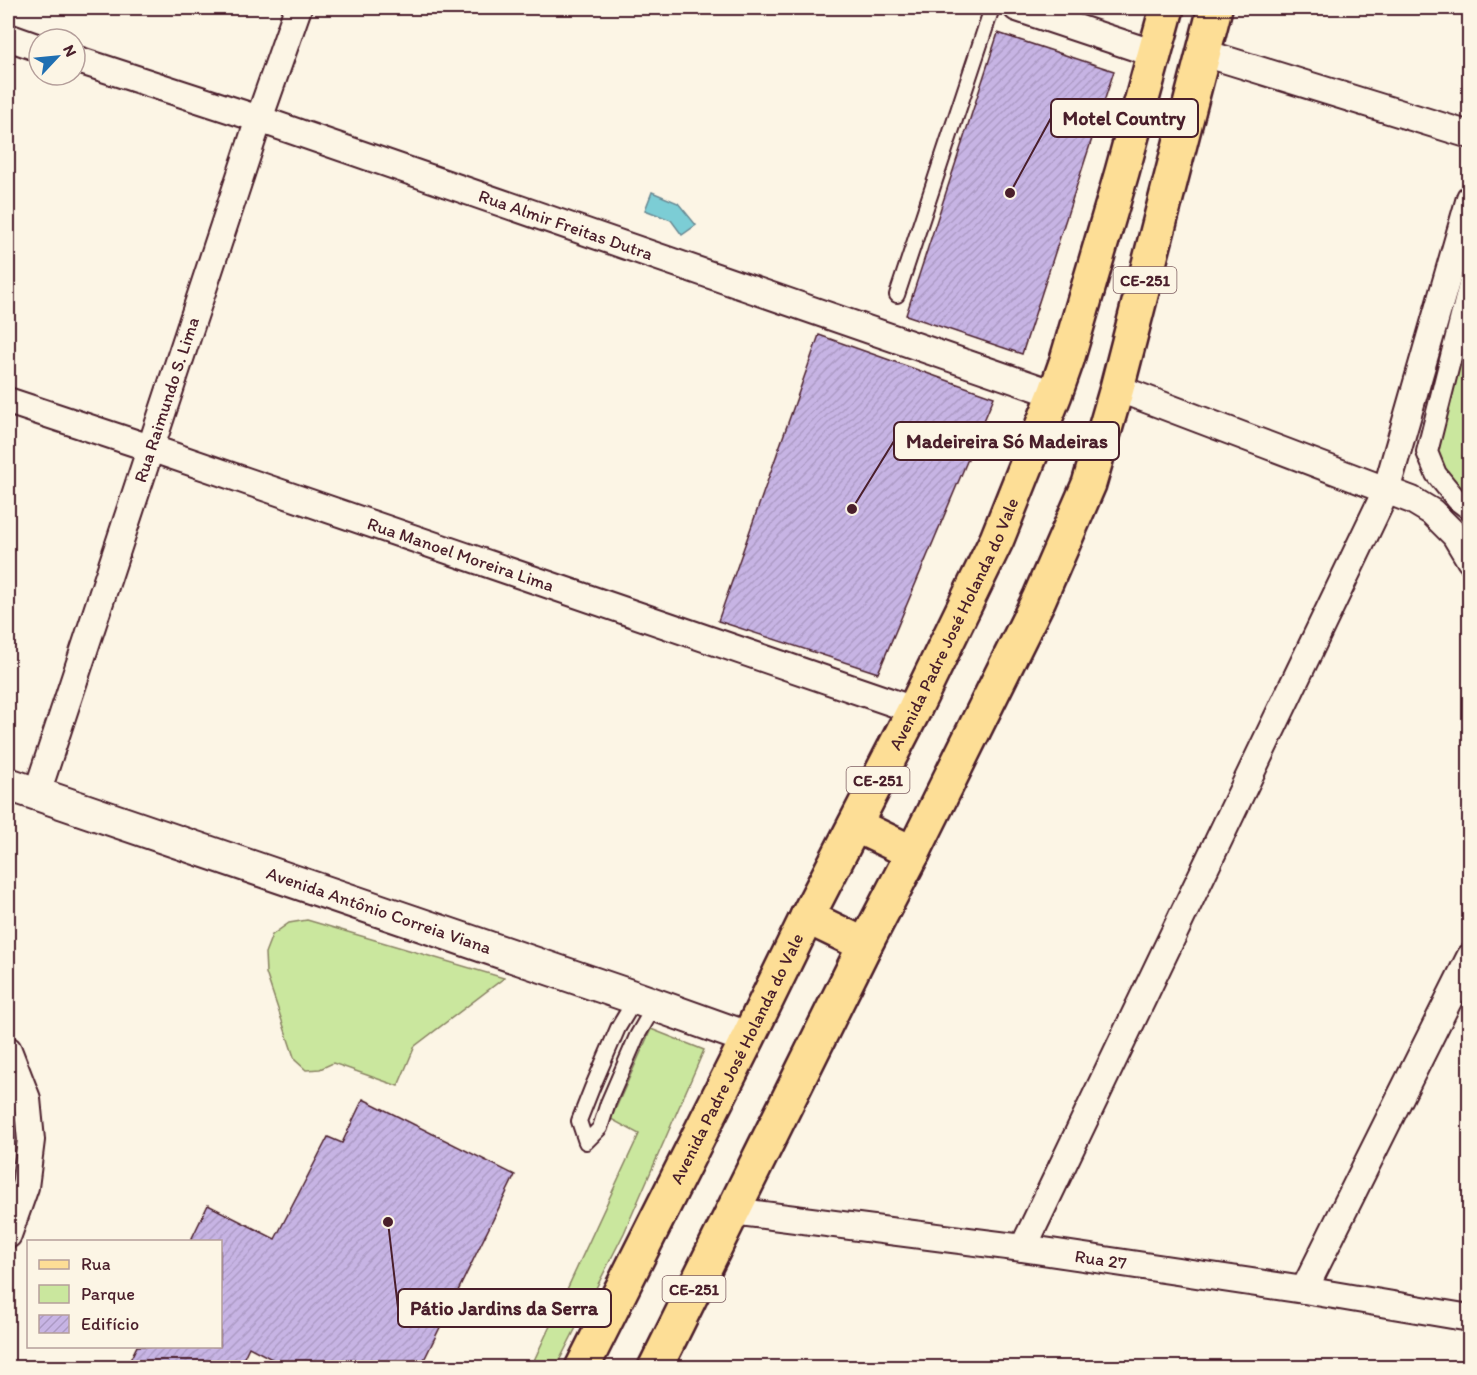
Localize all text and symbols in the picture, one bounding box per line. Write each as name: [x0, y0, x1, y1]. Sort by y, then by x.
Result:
north arrow: [27, 27, 87, 87]
text: N: [59, 42, 81, 60]
callout: Motel Country: [1051, 99, 1198, 137]
text: Motel Country: [1063, 106, 1186, 131]
street label: Rua Almir Freitas Dutra: [476, 185, 656, 265]
road number: CE-251: [1114, 267, 1176, 293]
street label: Rua Raimundo S. Lima: [129, 314, 204, 485]
callout: Madeireira Só Madeiras: [894, 422, 1119, 460]
text: Madeireira Só Madeiras: [906, 429, 1108, 453]
street label: Avenida Padre José Holanda do Vale: [884, 495, 1023, 754]
street label: Rua Manoel Moreira Lima: [364, 512, 557, 597]
road number: CE-251: [846, 767, 910, 793]
street label: Avenida Antônio Correia Viana: [264, 862, 495, 959]
street label: Avenida Padre José Holanda do Vale: [665, 930, 808, 1188]
legend: [27, 1240, 222, 1348]
street label: Rua 27: [1073, 1245, 1128, 1274]
text: Rua: [81, 1253, 111, 1275]
road number: CE-251: [662, 1276, 726, 1302]
text: Parque: [81, 1283, 135, 1305]
callout: Pátio Jardins da Serra: [398, 1289, 611, 1327]
text: Pátio Jardins da Serra: [410, 1296, 599, 1320]
text: Edifício: [81, 1313, 139, 1335]

